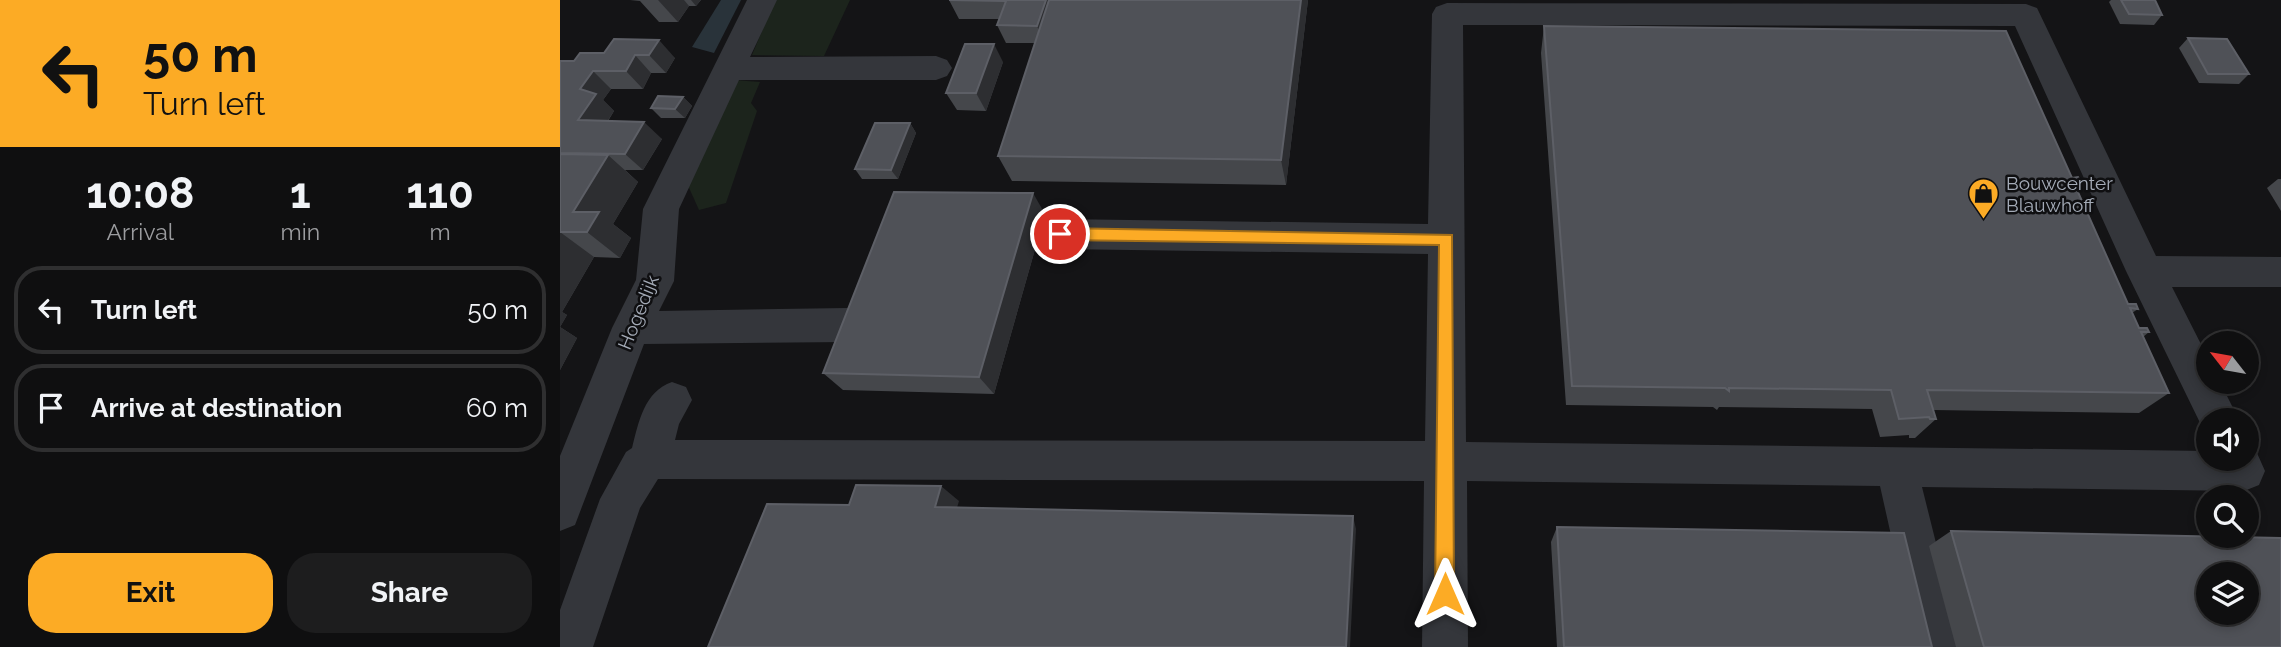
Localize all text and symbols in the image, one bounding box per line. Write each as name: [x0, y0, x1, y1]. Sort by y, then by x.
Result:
text: 50 m: [143, 26, 258, 83]
icon: left: [28, 28, 119, 119]
text: Turn left: [143, 85, 265, 122]
text: 10:08: [86, 169, 194, 218]
text: 1: [290, 169, 311, 218]
text: 110: [406, 169, 474, 218]
place label: Bouwcenter Blauwhoff: [2006, 172, 2113, 216]
shop icon: Bouwcenter Blauwhoff: [1966, 177, 2000, 221]
pin: [1030, 204, 1090, 264]
icon: arrive: [1041, 215, 1079, 253]
text: Arrival: [107, 218, 174, 245]
text: min: [281, 218, 320, 245]
text: m: [430, 218, 451, 245]
street label: Hogedijk: [613, 272, 663, 352]
icon: left: [32, 291, 70, 329]
text: Turn left: [91, 295, 197, 325]
text: 50 m: [467, 295, 528, 325]
north arrow: [2196, 331, 2259, 394]
map controls: [2196, 331, 2259, 625]
icon: arrive: [32, 389, 70, 427]
text: Arrive at destination: [91, 393, 342, 423]
text: 60 m: [466, 393, 528, 423]
button: sound: [2196, 408, 2259, 471]
button: search: [2196, 485, 2259, 548]
button: Exit: [28, 553, 273, 633]
button: Share: [287, 553, 532, 633]
position arrow: [1408, 557, 1482, 631]
button: layers: [2196, 562, 2259, 625]

